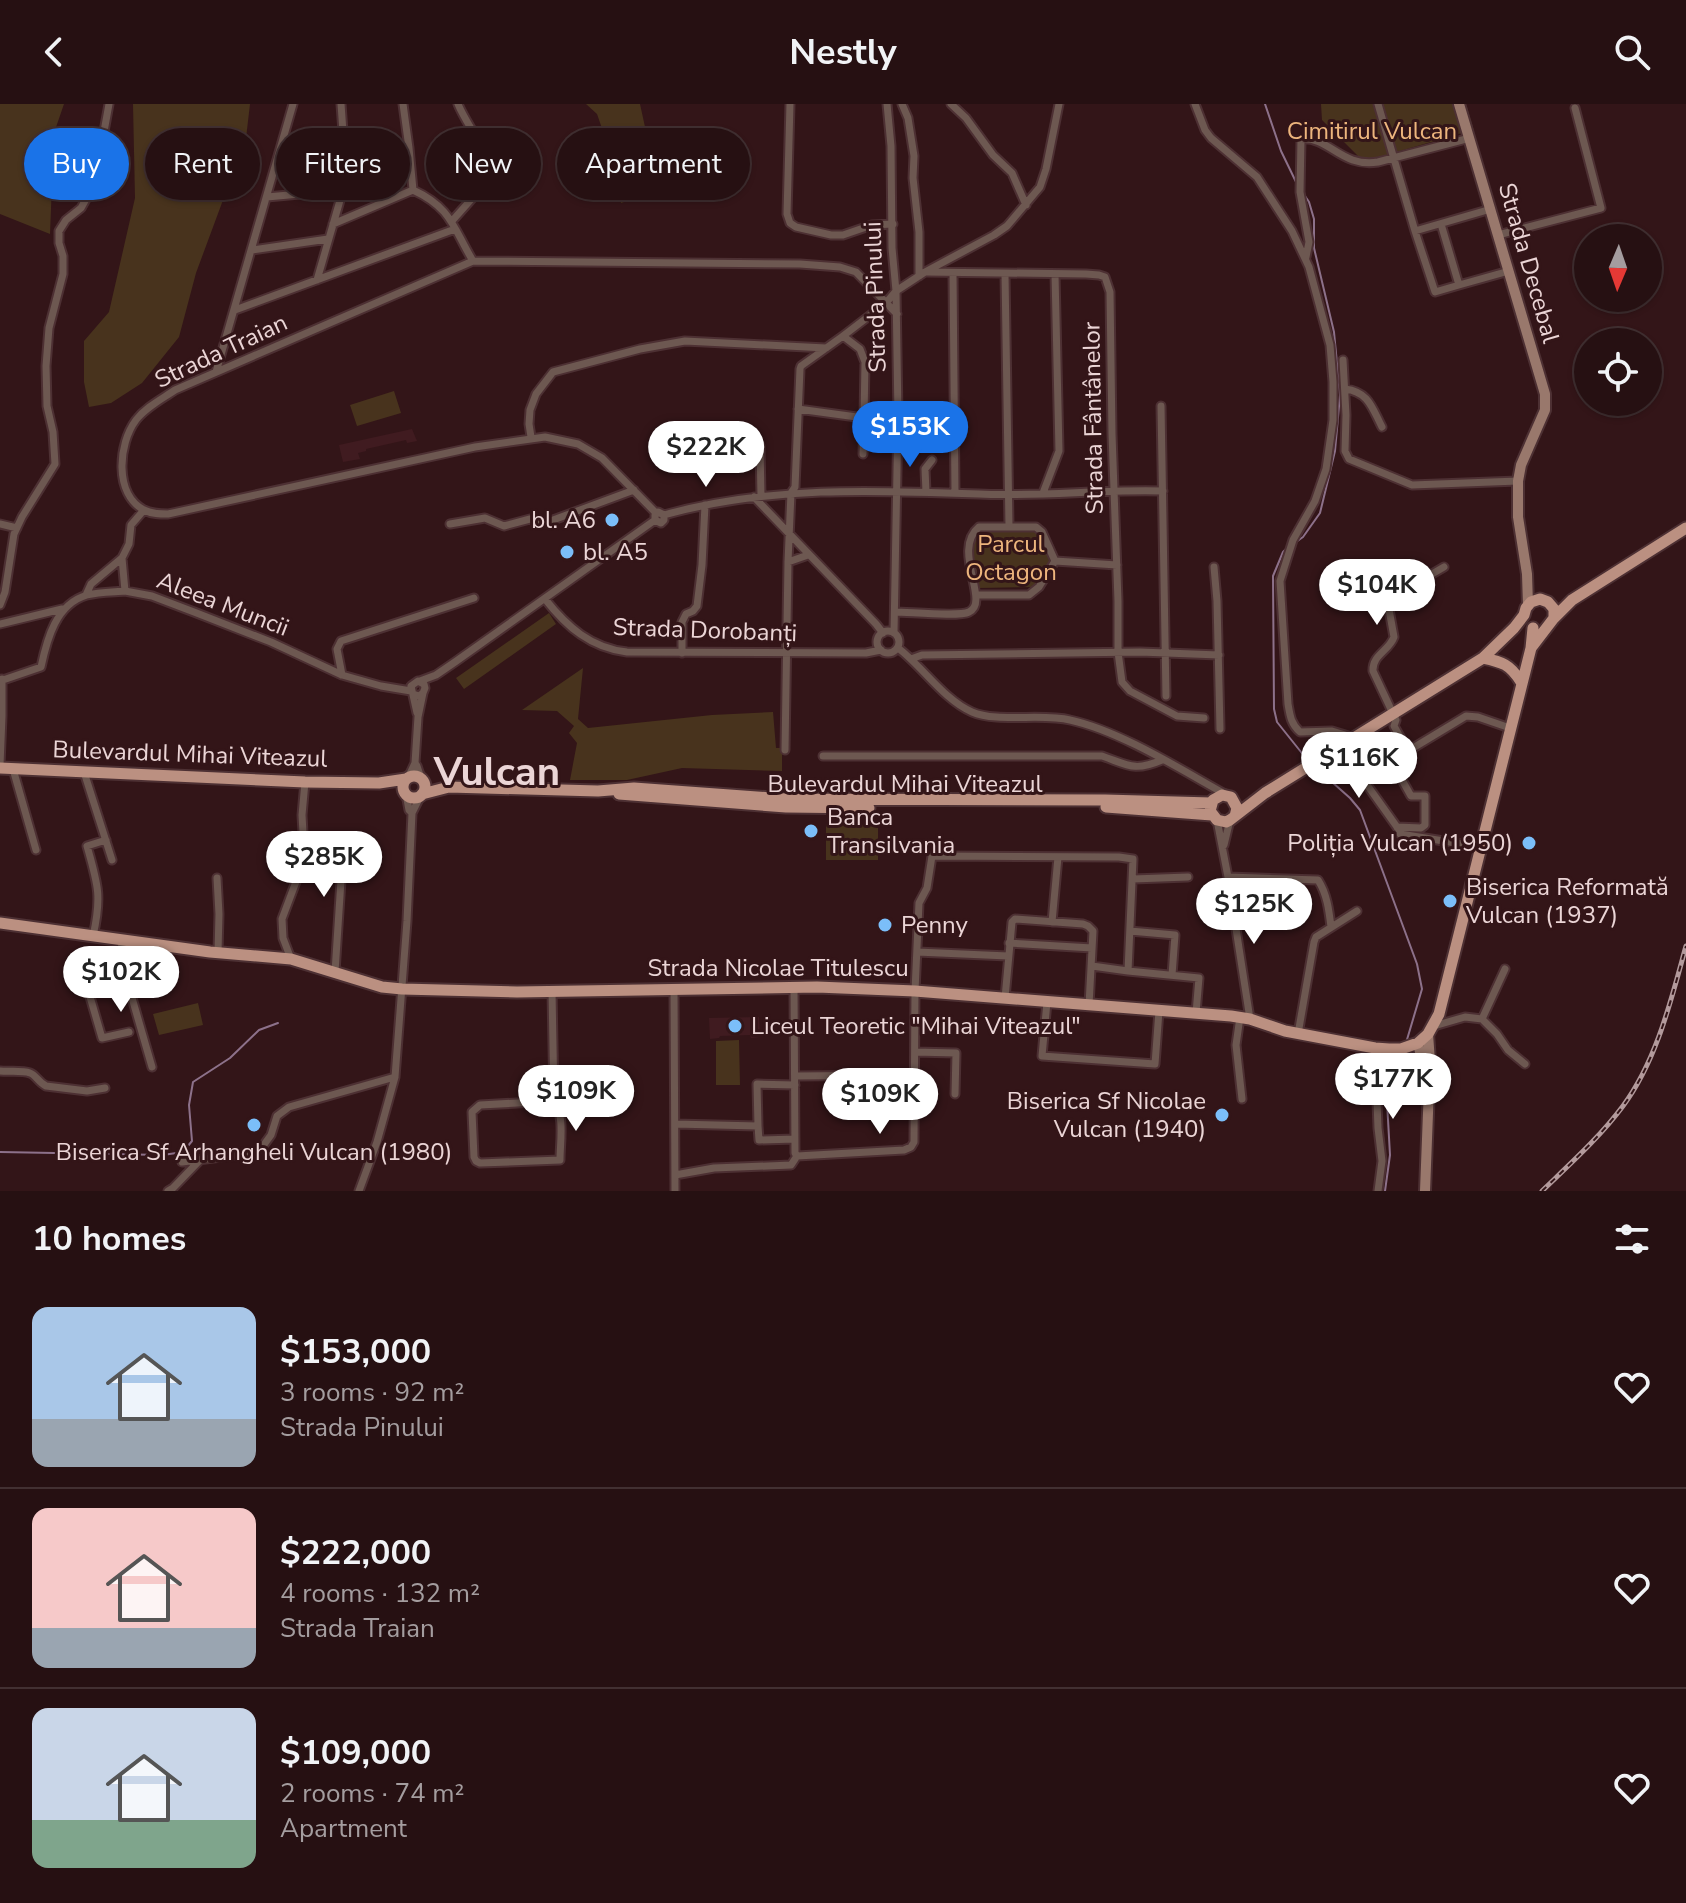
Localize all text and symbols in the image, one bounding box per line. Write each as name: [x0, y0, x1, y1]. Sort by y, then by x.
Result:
text: Nestly: [789, 28, 897, 77]
icon: back: [32, 30, 76, 74]
icon: search: [1610, 30, 1654, 74]
park label: Cimitirul Vulcan: [1287, 115, 1457, 147]
chip: Buy: [24, 128, 129, 200]
chip: Rent: [145, 128, 260, 200]
chip: Filters: [276, 128, 410, 200]
chip: New: [426, 128, 541, 200]
chip: Apartment: [557, 128, 750, 200]
street label: Strada Decebal: [1491, 179, 1567, 347]
street label: Strada Pinului: [856, 221, 894, 373]
north arrow: [1574, 224, 1662, 312]
map controls: [1574, 224, 1662, 416]
street label: Strada Traian: [149, 306, 293, 396]
street label: Strada Fântânelor: [1075, 321, 1111, 515]
button: locate: [1574, 328, 1662, 416]
pin: $153K: [854, 401, 966, 469]
text: $153K: [870, 409, 950, 444]
pin: $222K: [650, 421, 762, 489]
text: $222K: [666, 429, 746, 464]
place label: bl. A6: [531, 504, 596, 536]
marker: bl. A6: [603, 511, 621, 529]
park label: Parcul Octagon: [965, 528, 1057, 588]
place label: bl. A5: [583, 536, 648, 568]
marker: bl. A5: [558, 543, 576, 561]
pin: $104K: [1321, 559, 1433, 627]
street label: Aleea Muncii: [152, 564, 294, 644]
text: $104K: [1337, 567, 1417, 602]
street label: Strada Dorobanți: [612, 611, 798, 649]
pin: $116K: [1303, 732, 1415, 800]
street label: Bulevardul Mihai Viteazul: [52, 733, 328, 775]
text: $116K: [1319, 740, 1399, 775]
district label: Vulcan: [433, 745, 560, 799]
street label: Bulevardul Mihai Viteazul: [767, 768, 1043, 800]
place label: Banca Transilvania: [827, 801, 955, 861]
marker: Banca Transilvania: [802, 822, 820, 840]
place label: Poliția Vulcan (1950): [1287, 827, 1513, 859]
pin: $285K: [268, 831, 380, 899]
marker: Poliția Vulcan (1950): [1520, 834, 1538, 852]
text: $285K: [284, 839, 364, 874]
place label: Biserica Reformată Vulcan (1937): [1465, 871, 1669, 931]
pin: $125K: [1198, 878, 1310, 946]
text: $125K: [1214, 886, 1294, 921]
marker: Biserica Reformată Vulcan (1937): [1441, 892, 1459, 910]
place label: Penny: [901, 909, 969, 941]
marker: Penny: [876, 916, 894, 934]
pin: $102K: [65, 946, 177, 1014]
street label: Strada Nicolae Titulescu: [647, 952, 909, 984]
text: $102K: [81, 954, 161, 989]
place label: Liceul Teoretic "Mihai Viteazul": [751, 1010, 1081, 1042]
marker: Liceul Teoretic "Mihai Viteazul": [726, 1017, 744, 1035]
pin: $177K: [1337, 1053, 1449, 1121]
text: $177K: [1353, 1061, 1433, 1096]
pin: $109K: [520, 1065, 632, 1133]
pin: $109K: [824, 1068, 936, 1136]
text: $109K: [536, 1073, 616, 1108]
text: $109K: [840, 1076, 920, 1111]
place label: Biserica Sf Nicolae Vulcan (1940): [1007, 1085, 1206, 1145]
marker: Biserica Sf Nicolae Vulcan (1940): [1213, 1106, 1231, 1124]
marker: Biserica Sf Arhangheli Vulcan (1980): [245, 1116, 263, 1134]
place label: Biserica Sf Arhangheli Vulcan (1980): [56, 1136, 452, 1168]
text: 10 homes: [32, 1216, 186, 1262]
icon: filters: [1610, 1217, 1654, 1261]
text: $153,000: [280, 1329, 431, 1375]
icon: home: [96, 1339, 192, 1435]
icon: heart: [1610, 1365, 1654, 1409]
text: 3 rooms · 92 m²: [280, 1375, 464, 1410]
text: Strada Pinului: [280, 1410, 444, 1445]
text: $222,000: [280, 1530, 431, 1576]
icon: home: [96, 1540, 192, 1636]
icon: heart: [1610, 1566, 1654, 1610]
text: 4 rooms · 132 m²: [280, 1576, 480, 1611]
text: Strada Traian: [280, 1611, 435, 1646]
text: $109,000: [280, 1730, 431, 1776]
icon: home: [96, 1740, 192, 1836]
icon: heart: [1610, 1766, 1654, 1810]
text: 2 rooms · 74 m²: [280, 1776, 464, 1811]
text: Apartment: [280, 1811, 407, 1846]

